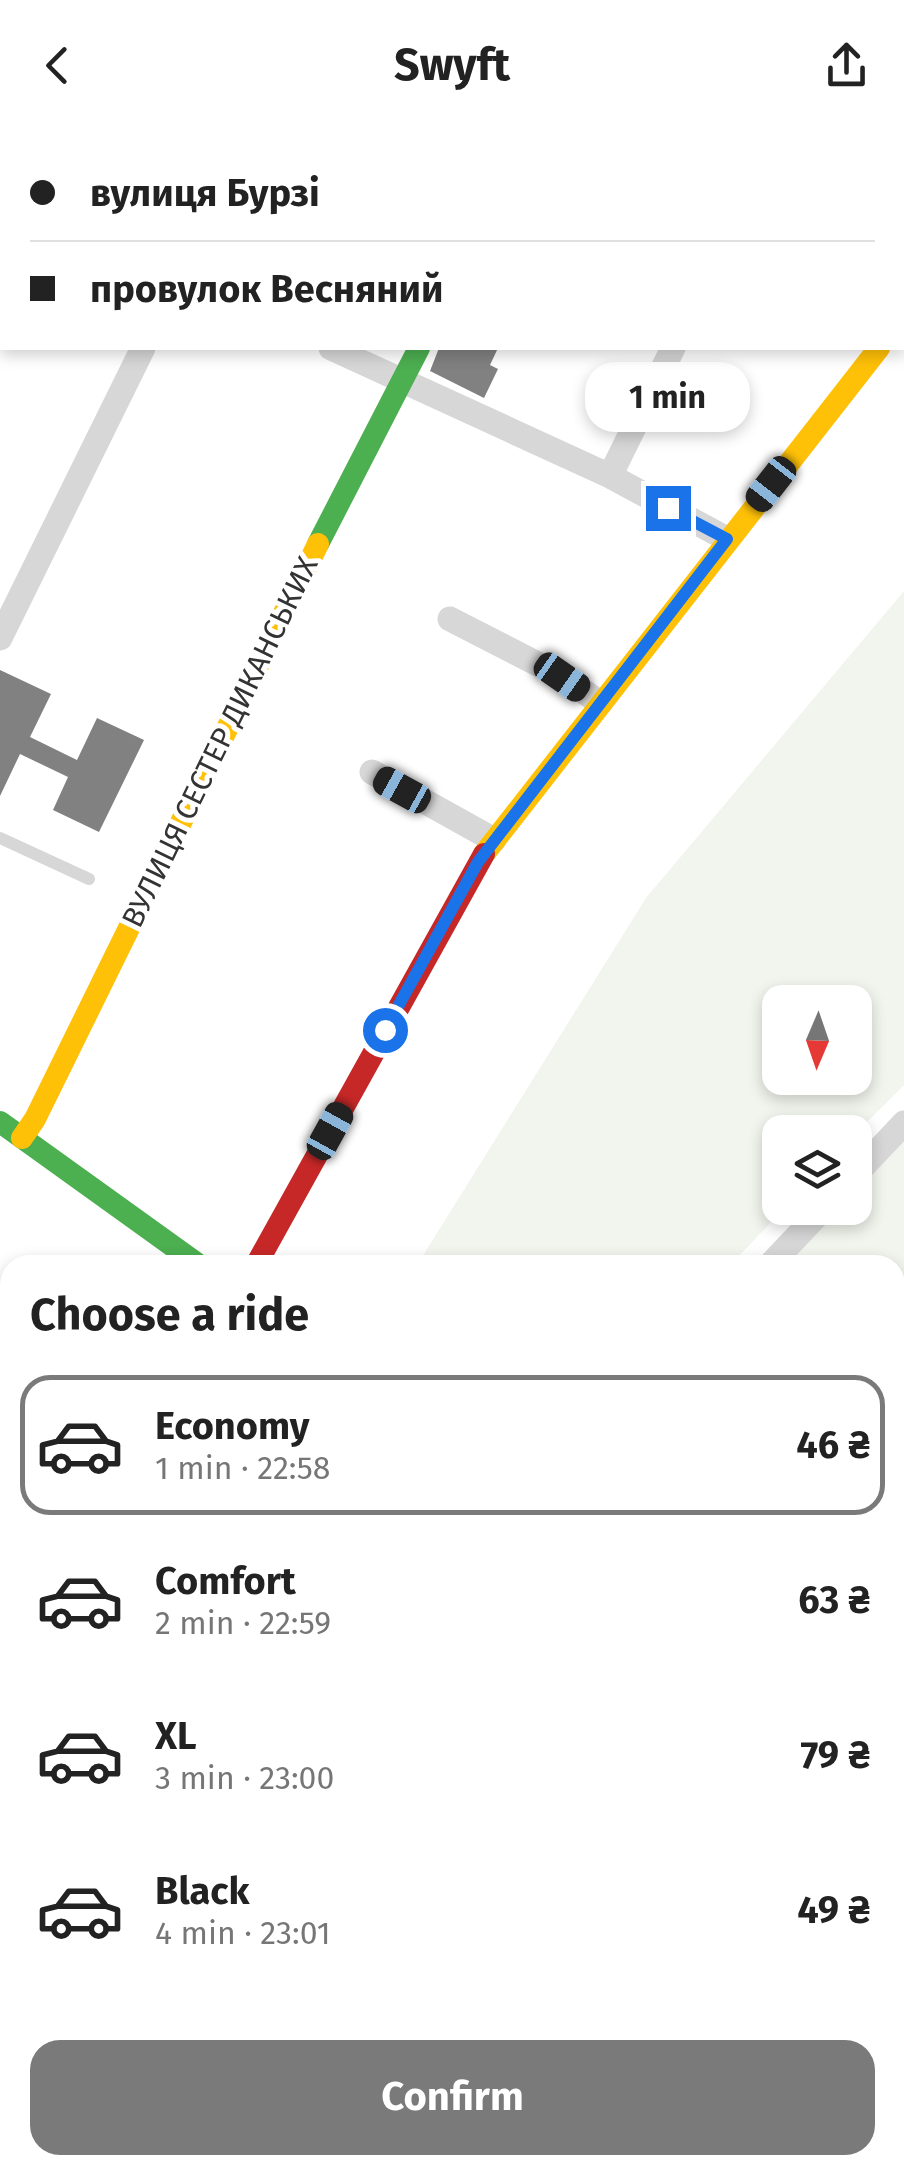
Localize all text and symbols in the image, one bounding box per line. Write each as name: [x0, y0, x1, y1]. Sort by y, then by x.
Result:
icon: back: [30, 38, 85, 93]
text: Swyft: [394, 38, 510, 92]
icon: share: [819, 38, 874, 93]
text: вулиця Бурзі: [90, 170, 320, 216]
text: провулок Весняний: [90, 266, 443, 312]
callout: 1 min: [586, 363, 750, 433]
text: 1 min: [629, 378, 706, 416]
car: [741, 451, 801, 517]
route end: [646, 486, 691, 531]
street label: ВУЛИЦЯ СЕСТЕР ДИКАНСЬКИХ: [114, 550, 326, 933]
car: [529, 648, 595, 706]
car: [368, 762, 436, 818]
north arrow: [762, 985, 872, 1095]
map controls: [762, 985, 872, 1225]
route start: [363, 1008, 408, 1053]
car: [302, 1097, 358, 1165]
button: layers: [762, 1115, 872, 1225]
text: Choose a ride: [30, 1288, 309, 1342]
icon: car: [35, 1400, 125, 1490]
text: Economy: [155, 1403, 310, 1449]
text: 46 ₴: [796, 1422, 870, 1468]
text: 1 min · 22:58: [155, 1449, 330, 1487]
icon: car: [35, 1555, 125, 1645]
text: Comfort: [155, 1558, 296, 1604]
text: 63 ₴: [798, 1577, 870, 1623]
text: 2 min · 22:59: [155, 1604, 331, 1642]
icon: car: [35, 1710, 125, 1800]
text: XL: [155, 1713, 197, 1759]
text: 79 ₴: [801, 1732, 870, 1778]
text: 3 min · 23:00: [155, 1759, 334, 1797]
icon: car: [35, 1865, 125, 1955]
text: Black: [155, 1868, 250, 1914]
text: 49 ₴: [797, 1887, 870, 1933]
text: 4 min · 23:01: [155, 1914, 331, 1952]
button: Confirm: [30, 2040, 875, 2155]

